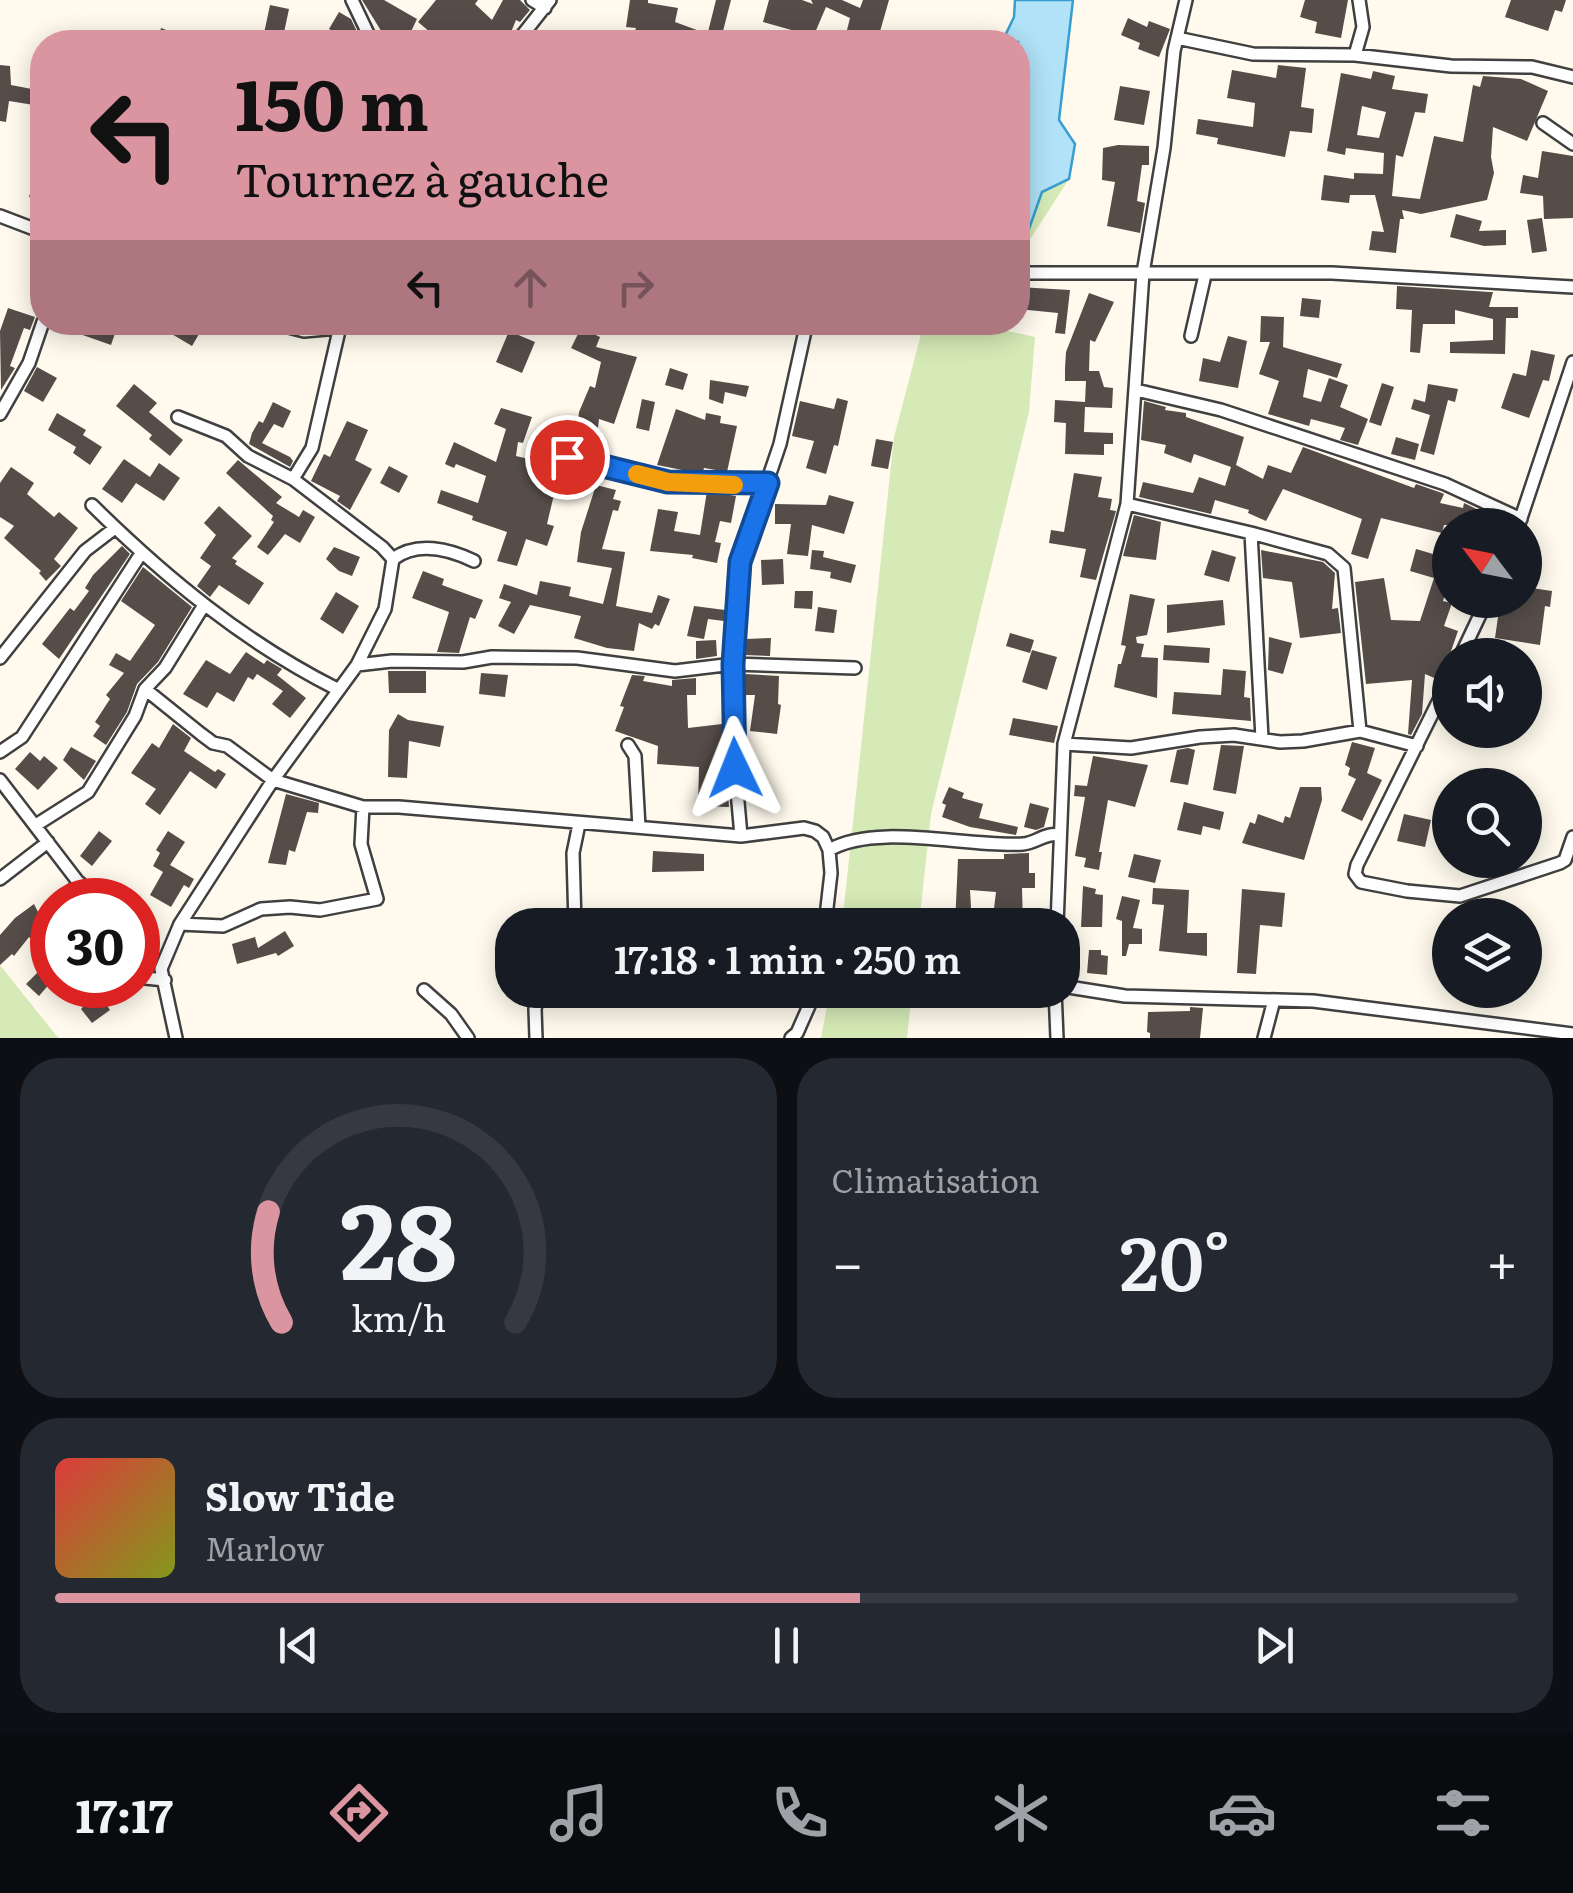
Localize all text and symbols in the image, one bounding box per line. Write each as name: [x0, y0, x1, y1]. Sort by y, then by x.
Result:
text: 150 m: [235, 49, 429, 153]
icon: left: [70, 70, 200, 200]
text: Tournez à gauche: [235, 144, 609, 211]
icon: left: [398, 260, 453, 315]
icon: ahead: [503, 260, 558, 315]
icon: right: [608, 260, 663, 315]
pin: [525, 415, 610, 500]
icon: arrive: [540, 430, 595, 485]
north arrow: [1432, 508, 1542, 618]
map controls: [1432, 508, 1542, 1008]
button: sound: [1432, 638, 1542, 748]
position arrow: [683, 716, 787, 820]
button: search: [1432, 768, 1542, 878]
speed limit sign: 30: [30, 878, 160, 1008]
button: layers: [1432, 898, 1542, 1008]
text: 17:18 · 1 min · 250 m: [614, 929, 961, 986]
text: Climatisation: [832, 1155, 1040, 1203]
text: 28: [340, 1158, 457, 1312]
text: 20°: [1120, 1203, 1230, 1314]
text: −: [832, 1219, 864, 1301]
text: +: [1486, 1219, 1518, 1301]
text: km/h: [351, 1290, 446, 1343]
text: Slow Tide: [205, 1466, 395, 1523]
text: Marlow: [205, 1523, 324, 1571]
icon: previous: [271, 1618, 326, 1673]
icon: pause: [759, 1618, 814, 1673]
icon: next: [1247, 1618, 1302, 1673]
icon: directions: [324, 1778, 394, 1848]
icon: music: [544, 1778, 614, 1848]
icon: phone: [765, 1778, 835, 1848]
icon: climate: [986, 1778, 1056, 1848]
icon: car: [1207, 1778, 1277, 1848]
icon: filters: [1428, 1778, 1498, 1848]
text: 17:17: [75, 1780, 173, 1847]

